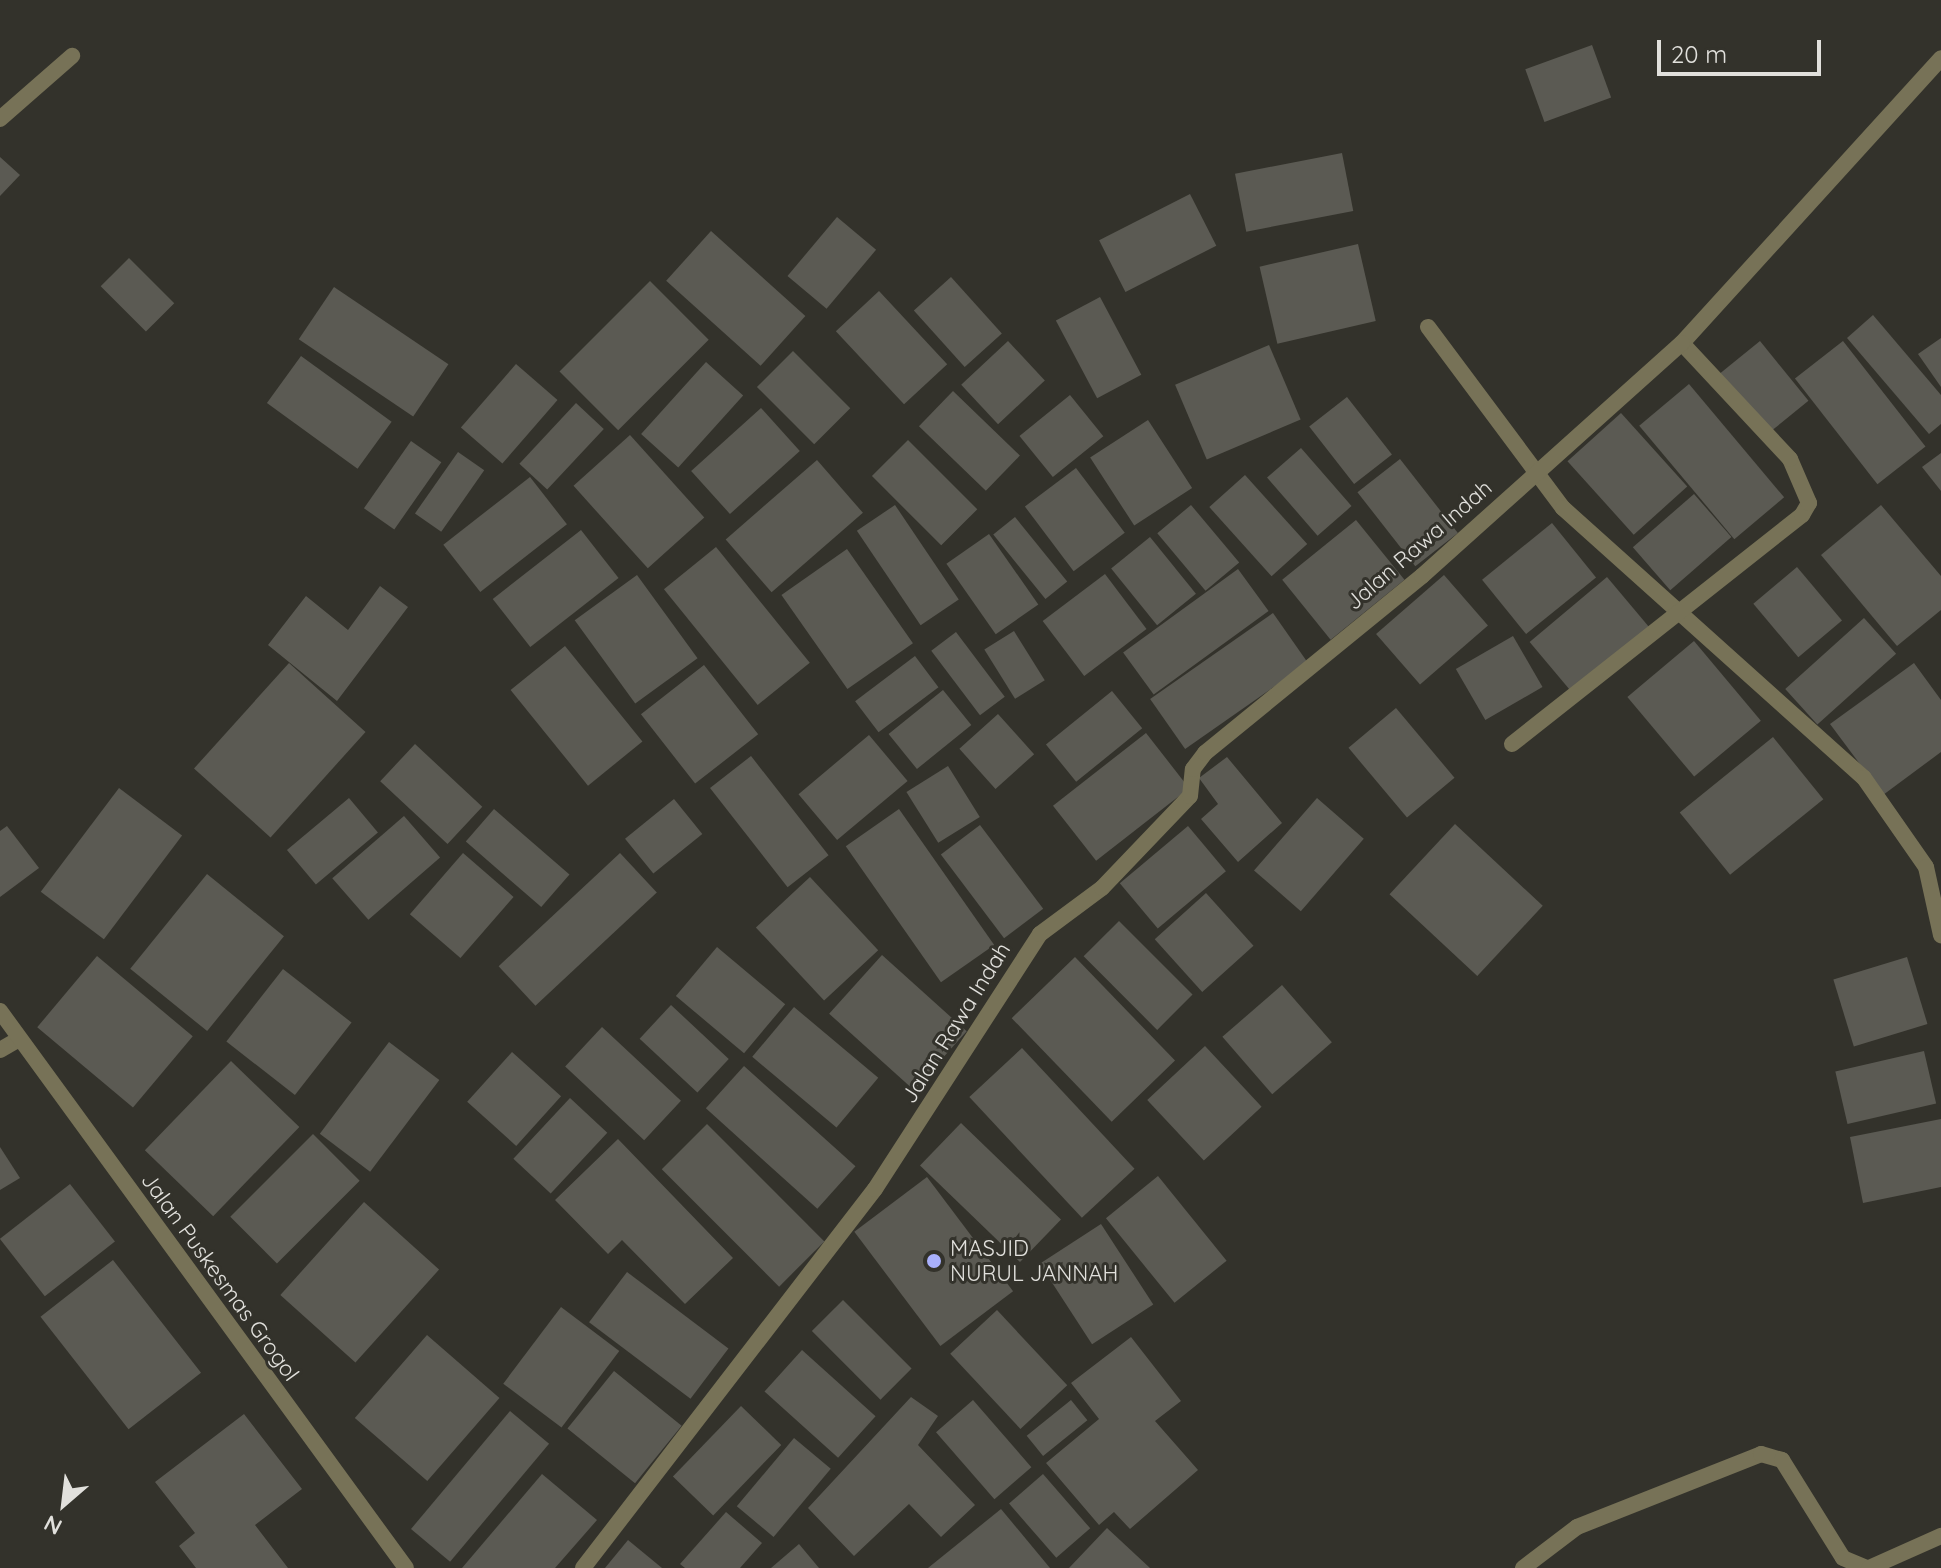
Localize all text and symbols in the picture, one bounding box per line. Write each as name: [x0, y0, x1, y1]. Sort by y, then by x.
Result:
scale bar: [1661, 24, 1825, 74]
text: 20 m: [1671, 39, 1727, 69]
street label: Jalan Rawa Indah: [1341, 475, 1497, 615]
street label: Jalan Rawa Indah: [896, 938, 1016, 1108]
street label: Jalan Puskesmas Grogol: [136, 1168, 304, 1386]
place label: MASJID NURUL JANNAH: [950, 1235, 1118, 1286]
marker: MASJID NURUL JANNAH: [925, 1252, 943, 1270]
north arrow: [24, 1464, 104, 1544]
text: N: [39, 1509, 66, 1541]

